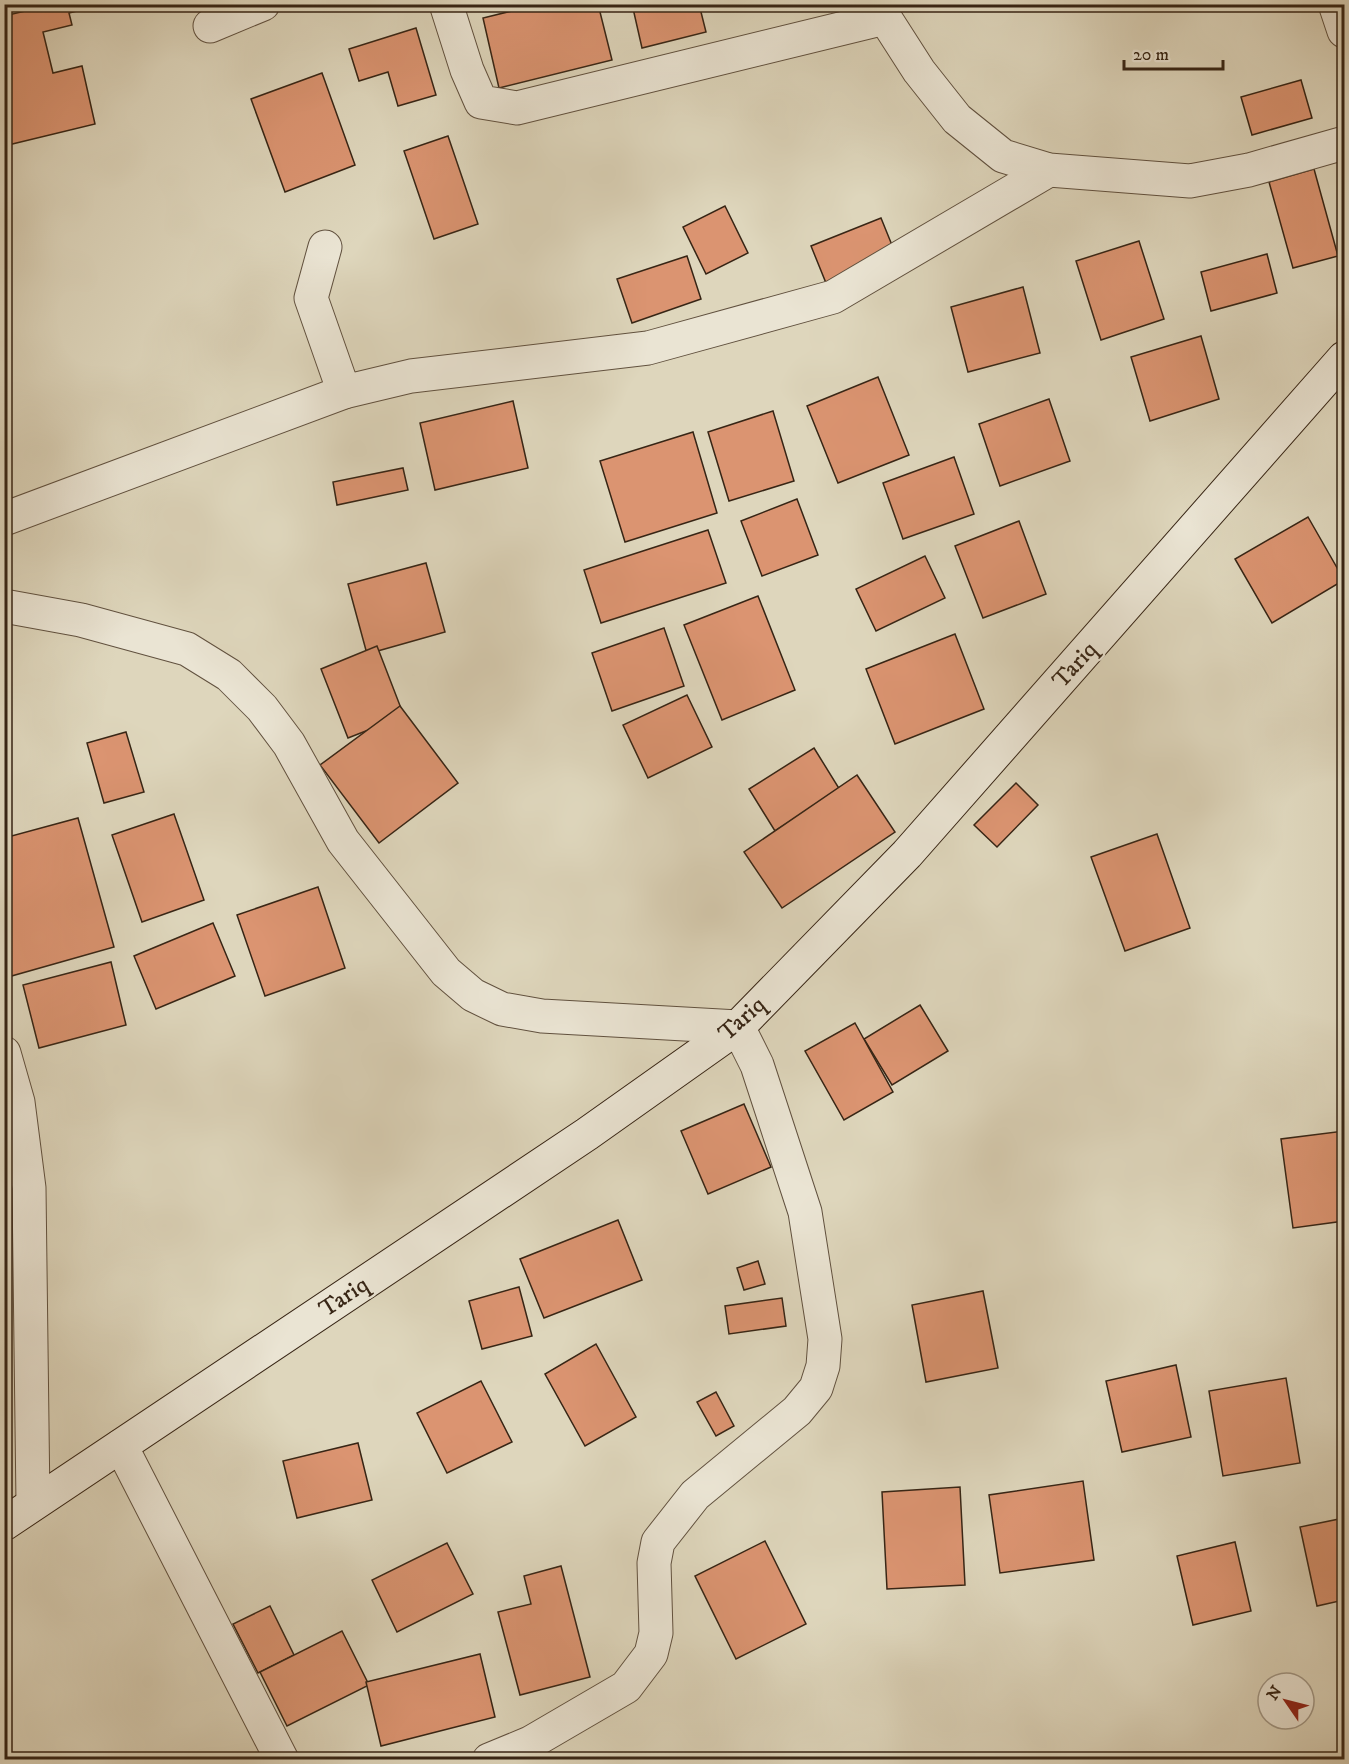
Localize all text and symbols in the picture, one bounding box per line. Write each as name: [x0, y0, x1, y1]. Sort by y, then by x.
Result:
scale bar: [1124, 33, 1223, 71]
text: 20 m: [1133, 44, 1169, 66]
street label: Tariq: [1046, 634, 1105, 695]
street label: Tariq: [712, 989, 773, 1048]
street label: Tariq: [314, 1269, 375, 1324]
north arrow: [1256, 1671, 1316, 1731]
text: N: [1263, 1682, 1286, 1704]

